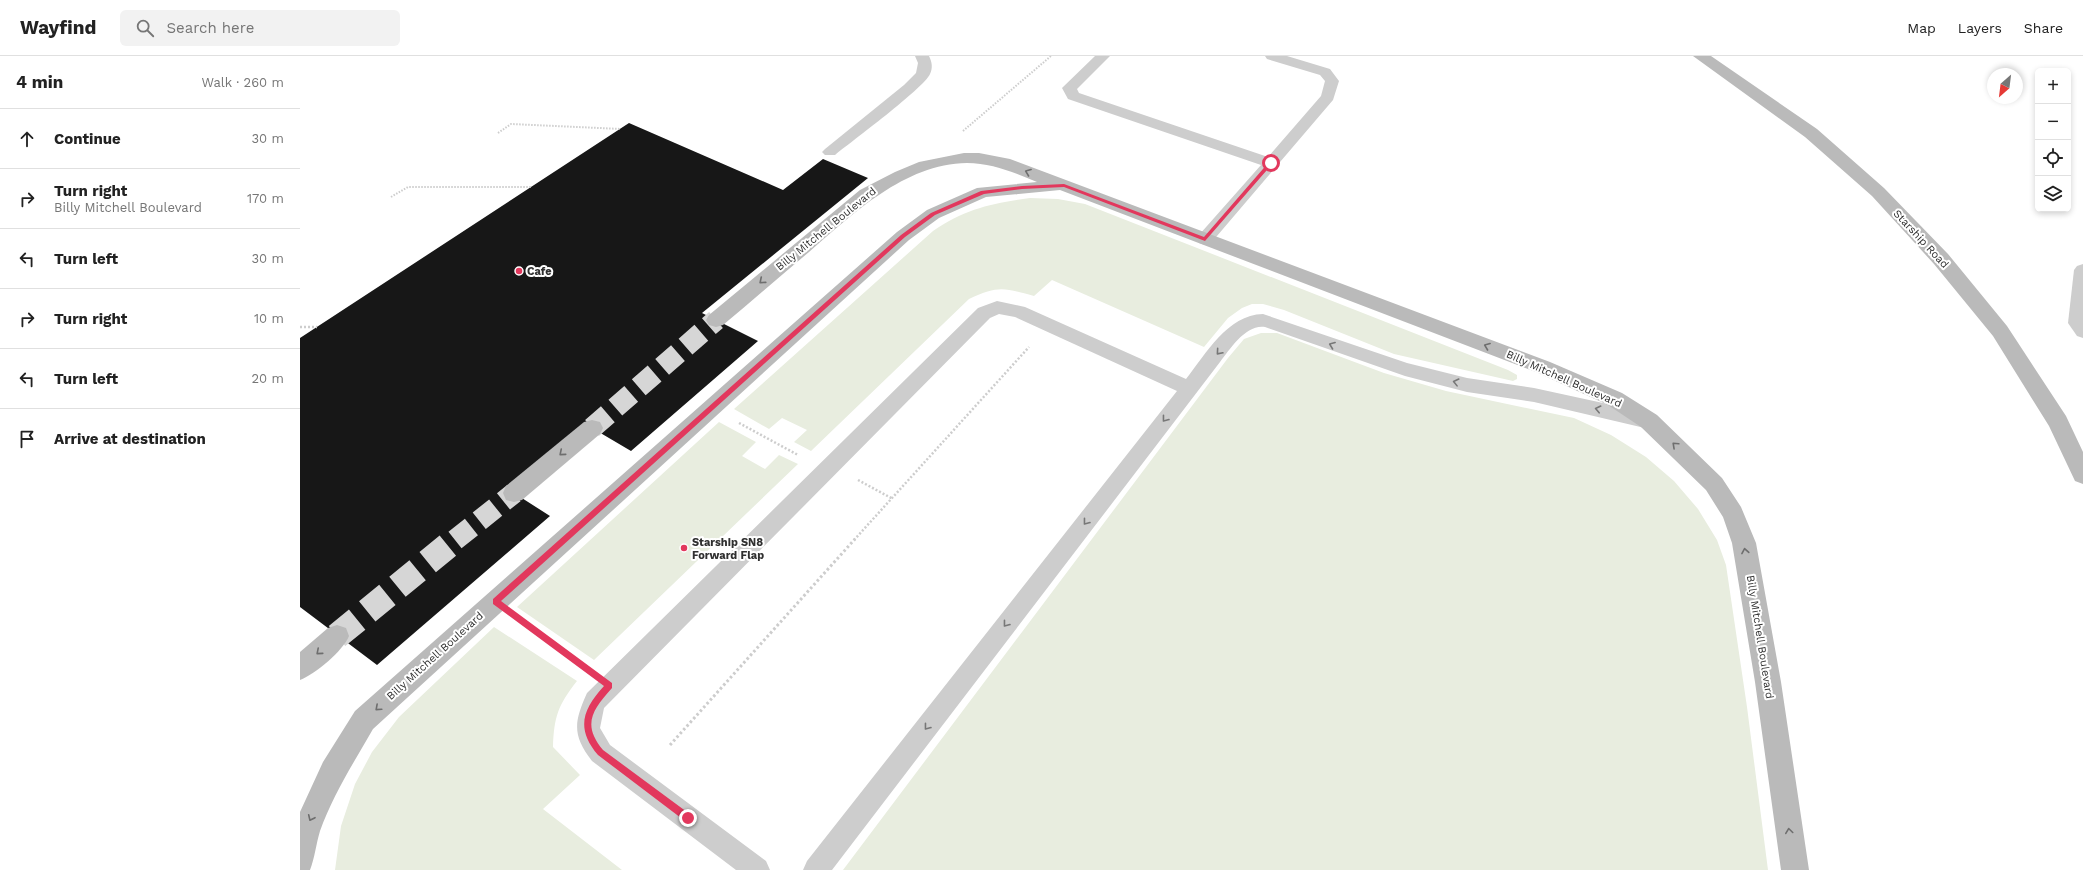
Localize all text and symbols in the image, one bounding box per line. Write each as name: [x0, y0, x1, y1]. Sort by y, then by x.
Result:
search box: [120, 10, 400, 46]
text: Wayfind: [20, 16, 96, 39]
icon: search: [134, 17, 156, 39]
text: Search here: [166, 19, 254, 37]
text: Map: [1907, 20, 1936, 36]
text: Layers: [1958, 20, 2002, 36]
text: Share: [2024, 20, 2063, 36]
north arrow: [1987, 68, 2023, 104]
map controls: [2035, 68, 2071, 212]
button: +: [2035, 68, 2071, 104]
text: 4 min: [16, 72, 63, 92]
text: Walk · 260 m: [201, 75, 284, 90]
button: −: [2035, 104, 2071, 140]
icon: ahead: [16, 128, 38, 150]
text: Continue: [54, 130, 121, 148]
text: 30 m: [252, 131, 284, 146]
button: locate: [2035, 140, 2071, 176]
route start: [1262, 154, 1280, 172]
one-way arrow: [1024, 168, 1031, 176]
button: layers: [2035, 176, 2071, 212]
text: Turn right: [54, 182, 127, 200]
street label: Billy Mitchell Boulevard: [773, 185, 879, 273]
icon: right: [16, 188, 38, 210]
text: 170 m: [247, 191, 284, 206]
text: Billy Mitchell Boulevard: [54, 200, 202, 215]
street label: Starship Road: [1891, 207, 1951, 271]
icon: left: [16, 248, 38, 270]
text: Turn left: [54, 250, 118, 268]
text: 30 m: [252, 251, 284, 266]
place label: Cafe: [527, 265, 552, 278]
marker: Cafe: [514, 266, 524, 276]
one-way arrow: [759, 277, 767, 284]
icon: right: [16, 308, 38, 330]
text: Turn right: [54, 310, 127, 328]
text: 10 m: [254, 311, 284, 326]
one-way arrow: [1329, 341, 1336, 349]
one-way arrow: [1484, 342, 1491, 350]
one-way arrow: [1216, 347, 1223, 355]
street label: Billy Mitchell Boulevard: [1504, 348, 1624, 410]
icon: left: [16, 368, 38, 390]
text: Turn left: [54, 370, 118, 388]
text: 20 m: [252, 371, 284, 386]
one-way arrow: [1453, 378, 1460, 387]
one-way arrow: [1594, 406, 1601, 414]
one-way arrow: [1163, 414, 1170, 421]
icon: arrive: [16, 428, 38, 450]
text: Arrive at destination: [54, 430, 206, 448]
one-way arrow: [1672, 442, 1680, 450]
one-way arrow: [560, 448, 567, 455]
one-way arrow: [1084, 517, 1091, 524]
place label: Starship SN8 Forward Flap: [692, 536, 764, 562]
marker: Starship SN8 Forward Flap: [679, 543, 689, 553]
one-way arrow: [1742, 548, 1750, 554]
street label: Billy Mitchell Boulevard: [1744, 574, 1776, 700]
street label: Billy Mitchell Boulevard: [384, 609, 486, 703]
one-way arrow: [1004, 620, 1011, 627]
one-way arrow: [316, 647, 323, 654]
one-way arrow: [375, 703, 383, 710]
one-way arrow: [924, 723, 931, 730]
route end: [679, 809, 697, 827]
one-way arrow: [308, 814, 316, 821]
one-way arrow: [1785, 828, 1794, 834]

